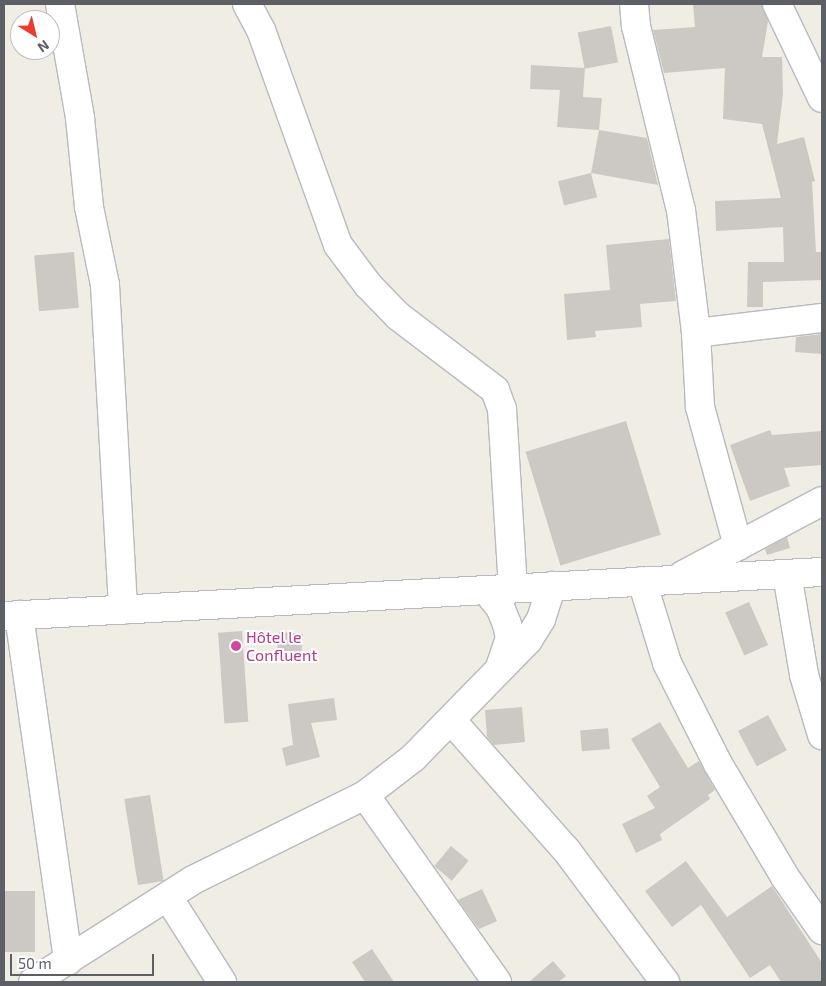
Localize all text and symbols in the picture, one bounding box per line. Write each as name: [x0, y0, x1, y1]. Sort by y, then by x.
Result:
north arrow: [10, 10, 60, 60]
text: N: [34, 37, 53, 57]
place label: Hôtel le Confluent: [246, 627, 317, 665]
marker: Hôtel le Confluent: [230, 640, 242, 652]
scale bar: [12, 944, 156, 976]
text: 50 m: [18, 954, 52, 972]

